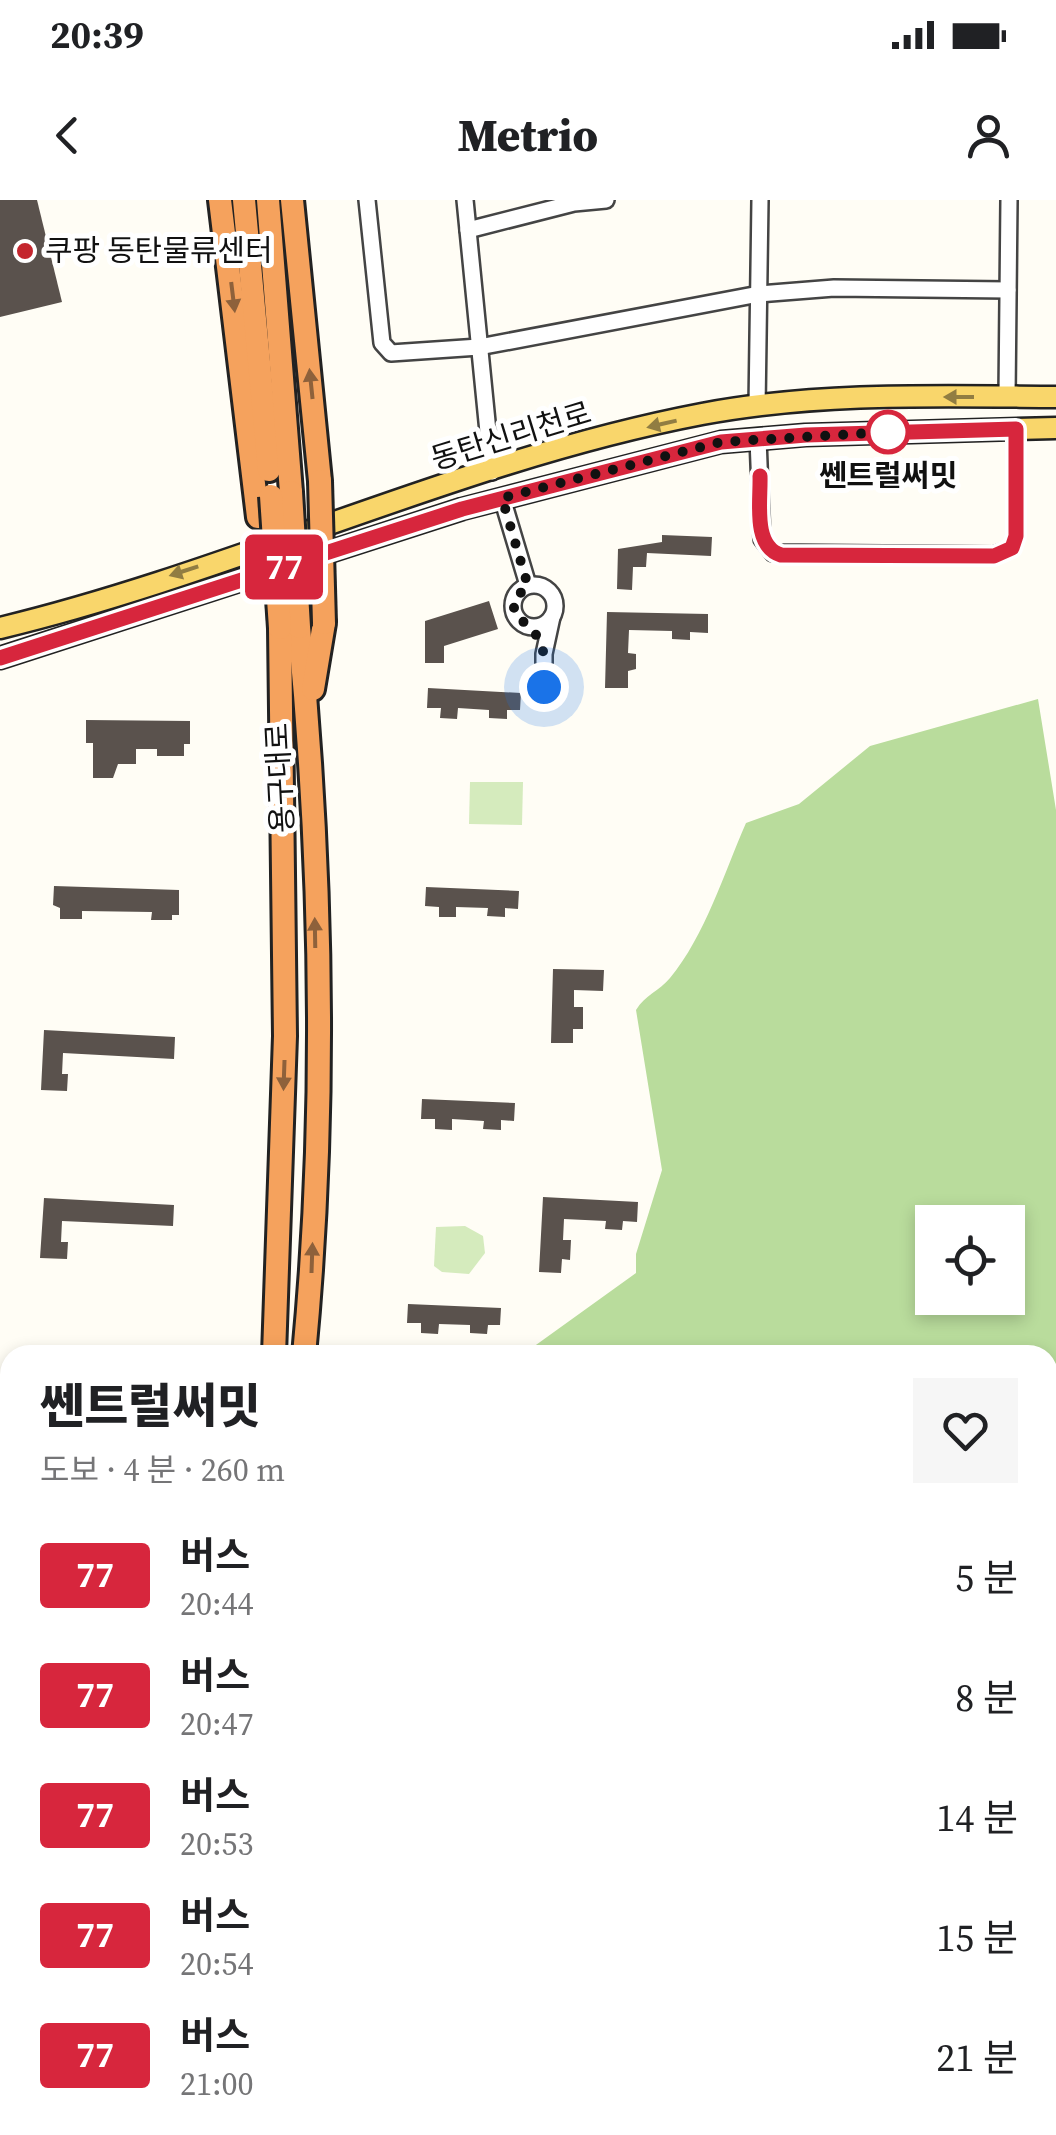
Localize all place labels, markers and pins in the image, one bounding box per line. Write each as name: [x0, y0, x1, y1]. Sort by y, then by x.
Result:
place label: 쿠팡 동탄물류센터: [45, 230, 273, 271]
marker: 쿠팡 동탄물류센터: [14, 240, 36, 262]
marker: 쎈트럴써밋: [867, 411, 909, 453]
place label: 쎈트럴써밋: [819, 455, 957, 496]

